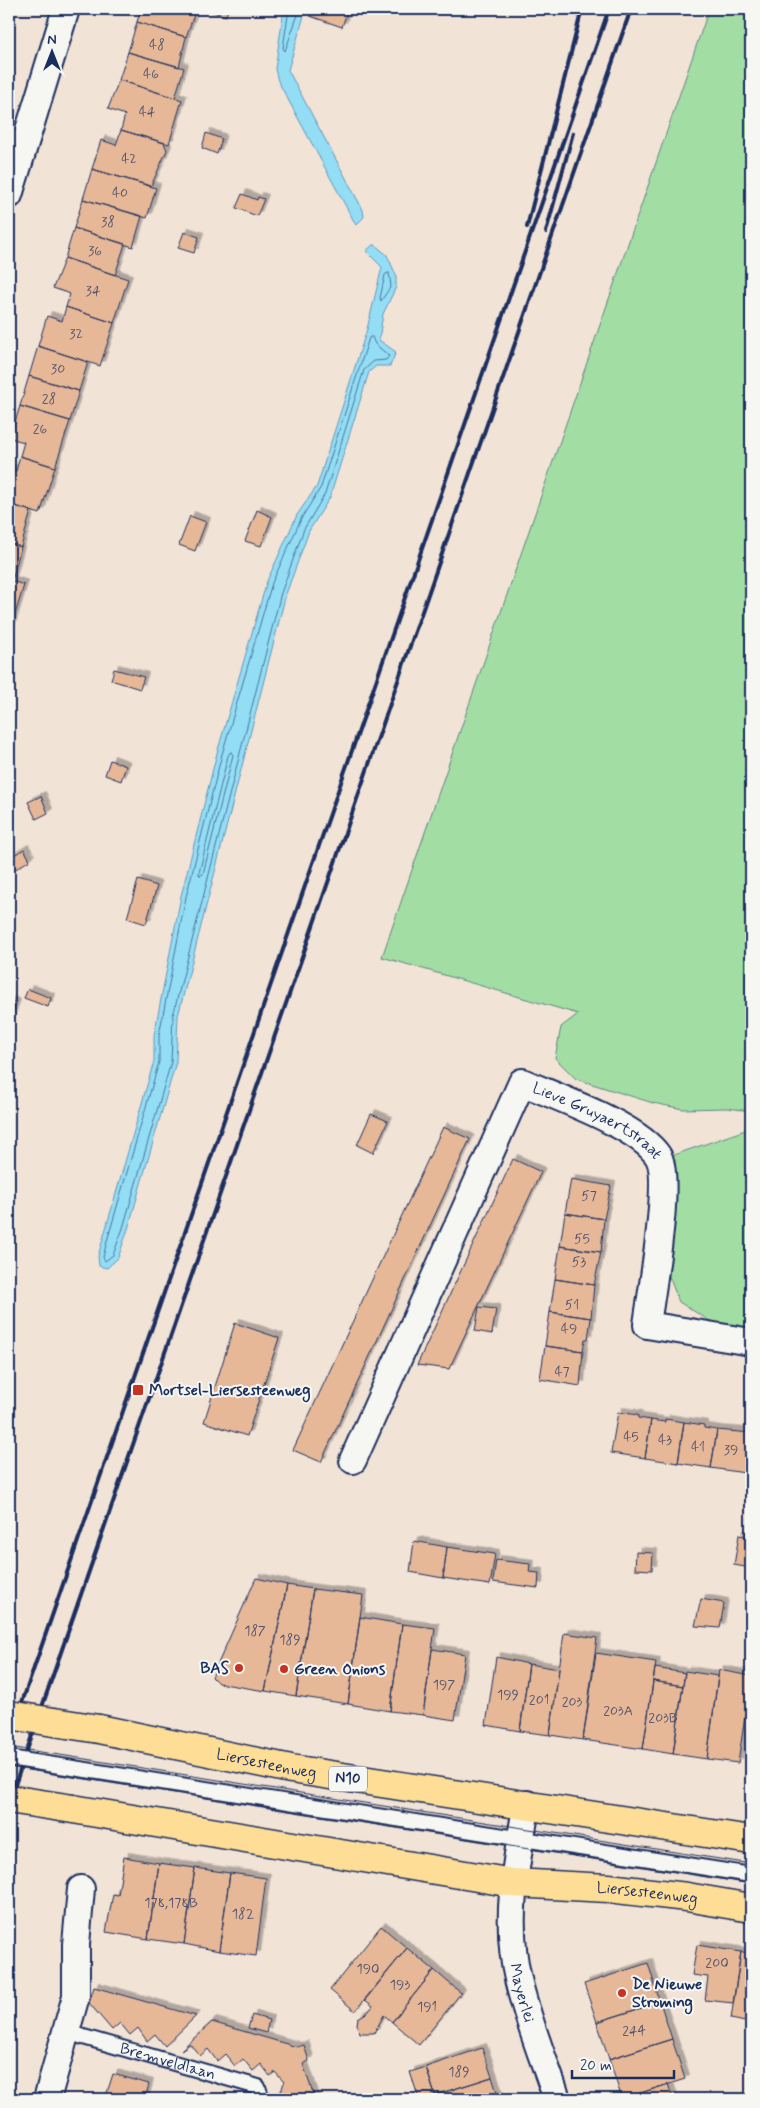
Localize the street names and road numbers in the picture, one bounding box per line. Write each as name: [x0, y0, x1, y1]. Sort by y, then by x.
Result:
street label: Lieve Gruyaertstraat: [529, 1077, 667, 1163]
street label: Liersesteenweg: [214, 1743, 318, 1784]
road number: N10: [329, 1766, 367, 1792]
street label: Liersesteenweg: [596, 1877, 700, 1910]
street label: Mayerlei: [504, 1962, 540, 2025]
street label: Bremveldlaan: [118, 2038, 218, 2085]

